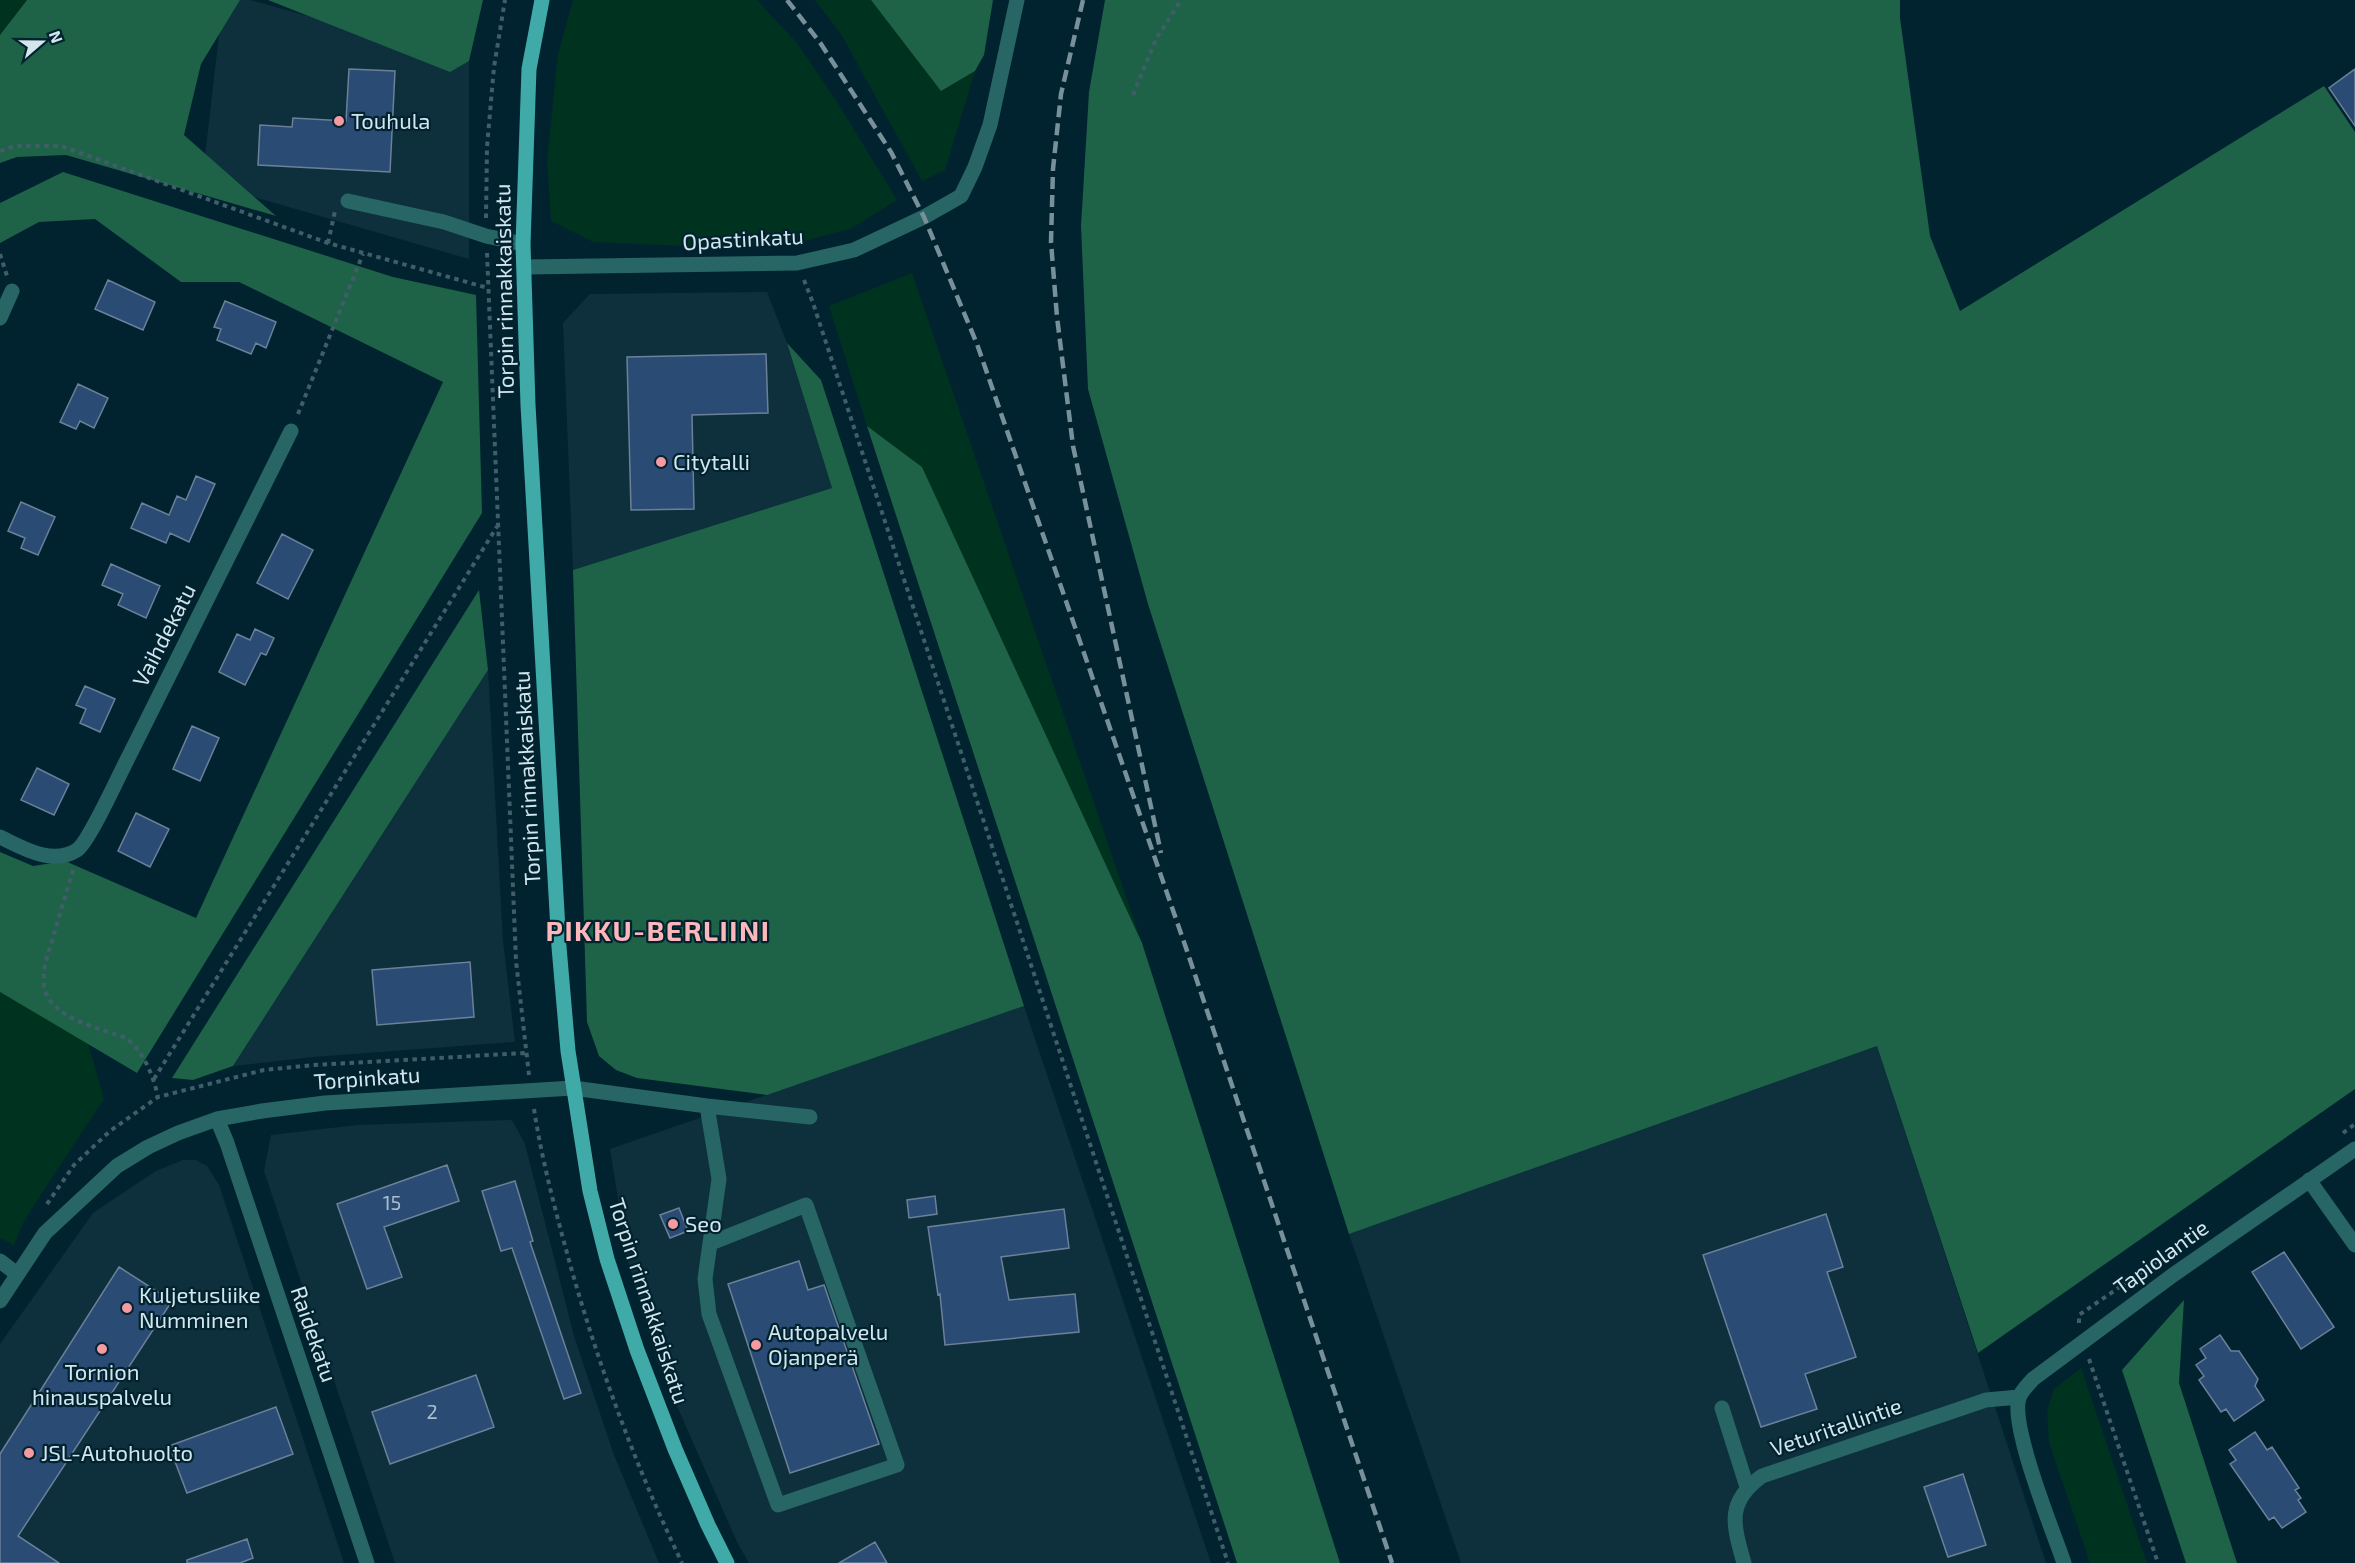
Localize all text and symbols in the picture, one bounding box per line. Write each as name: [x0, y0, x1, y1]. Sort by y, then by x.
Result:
north arrow: [12, 12, 72, 72]
text: N: [46, 28, 67, 45]
place label: Touhula: [351, 107, 430, 133]
marker: Touhula: [332, 114, 346, 128]
street label: Torpin rinnakkaiskatu: [488, 183, 518, 399]
street label: Opastinkatu: [682, 222, 804, 254]
place label: Citytalli: [673, 448, 750, 474]
marker: Citytalli: [654, 455, 668, 469]
street label: Vaihdekatu: [126, 579, 200, 690]
street label: Torpin rinnakkaiskatu: [507, 670, 545, 886]
district label: PIKKU-BERLIINI: [546, 913, 770, 947]
street label: Torpinkatu: [313, 1060, 421, 1094]
house number: 15: [383, 1190, 401, 1214]
street label: Torpin rinnakkaiskatu: [604, 1195, 695, 1407]
place label: Seo: [685, 1210, 722, 1236]
street label: Tapiolantie: [2108, 1213, 2213, 1299]
marker: Seo: [666, 1217, 680, 1231]
place label: Kuljetusliike Numminen: [139, 1281, 261, 1332]
street label: Raidekatu: [286, 1282, 343, 1385]
marker: Kuljetusliike Numminen: [120, 1301, 134, 1315]
place label: Autopalvelu Ojanperä: [768, 1318, 888, 1370]
marker: Autopalvelu Ojanperä: [749, 1338, 763, 1352]
marker: Tornion hinauspalvelu: [95, 1342, 109, 1356]
place label: Tornion hinauspalvelu: [32, 1358, 172, 1409]
street label: Veturitallintie: [1767, 1391, 1905, 1461]
house number: 2: [426, 1399, 438, 1423]
place label: JSL-Autohuolto: [41, 1439, 193, 1465]
marker: JSL-Autohuolto: [22, 1446, 36, 1460]

